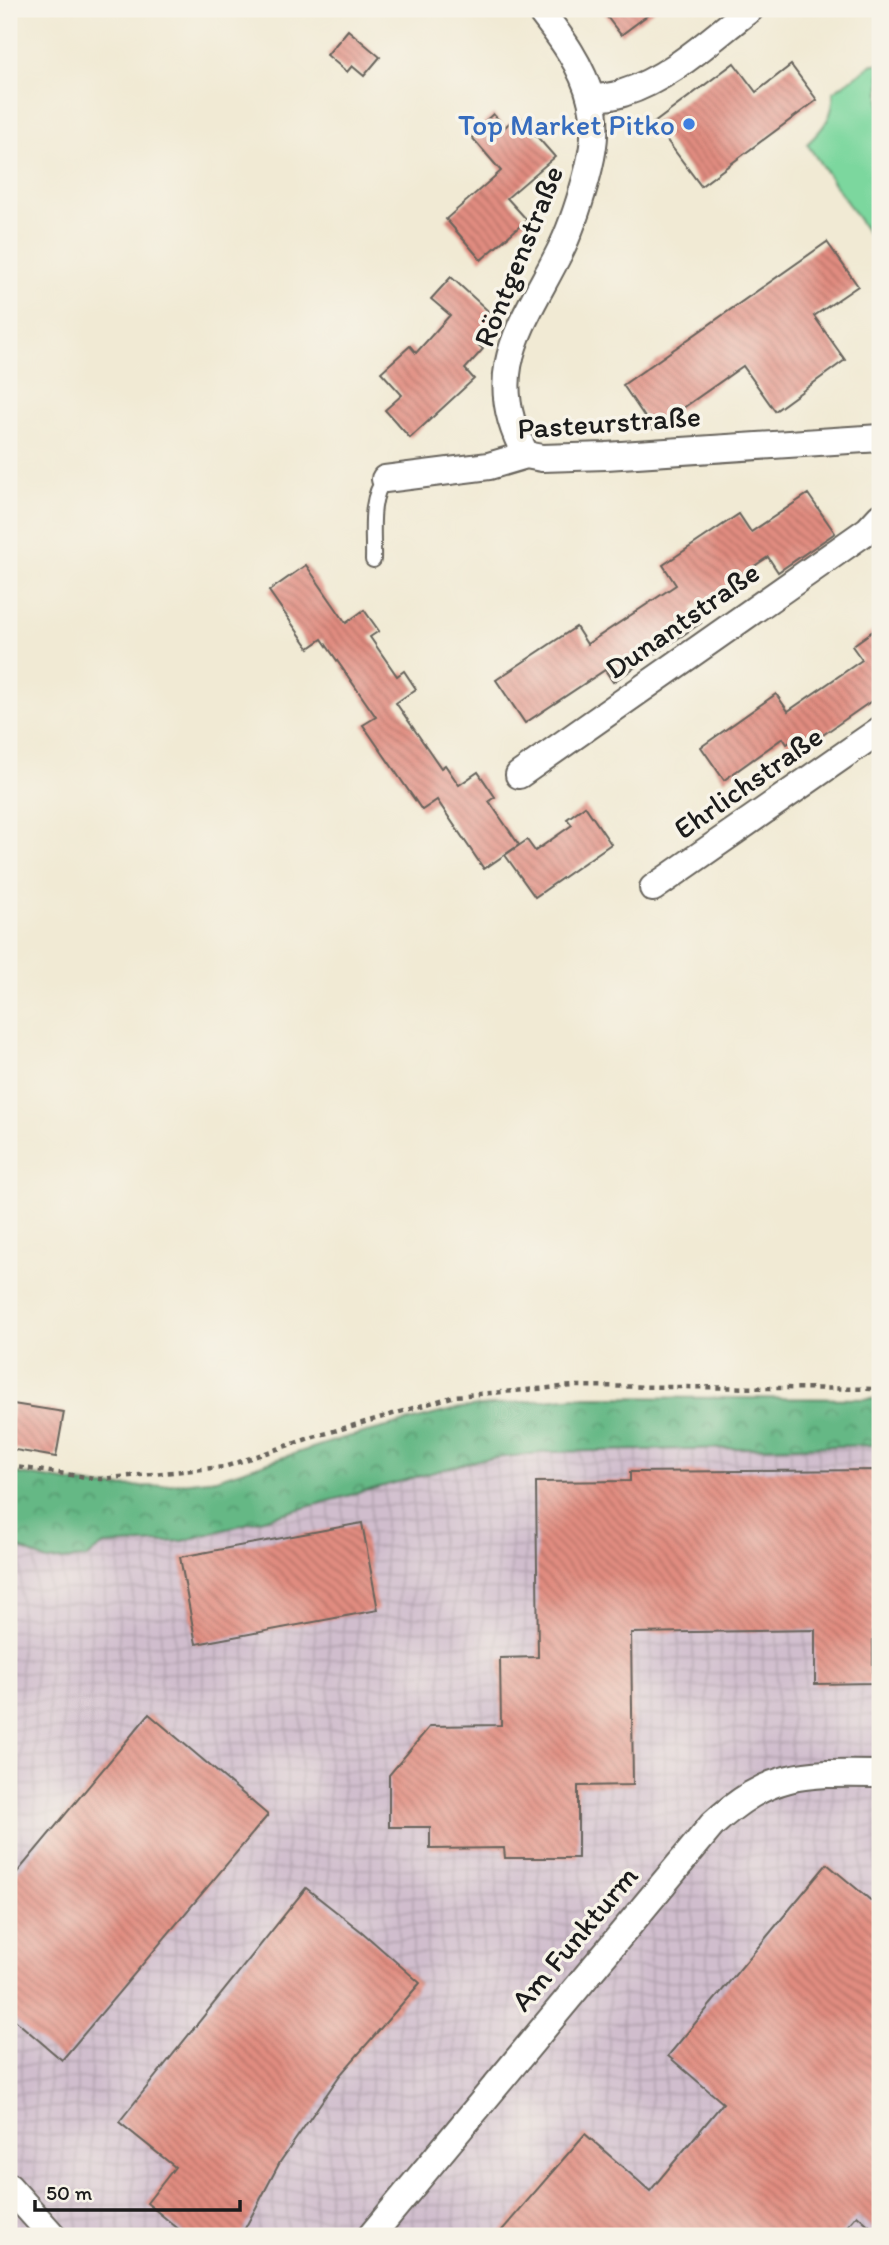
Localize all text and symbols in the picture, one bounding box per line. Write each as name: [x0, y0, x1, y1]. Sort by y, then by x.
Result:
place label: Top Market Pitko: [458, 106, 675, 143]
marker: Top Market Pitko: [681, 116, 697, 132]
street label: Röntgenstraße: [465, 160, 571, 352]
street label: Pasteurstraße: [516, 397, 702, 447]
street label: Dunantstraße: [598, 553, 766, 687]
street label: Ehrlichstraße: [666, 717, 830, 847]
street label: Am Funkturm: [502, 1858, 646, 2018]
scale bar: [35, 2168, 240, 2212]
text: 50 m: [46, 2180, 93, 2205]

